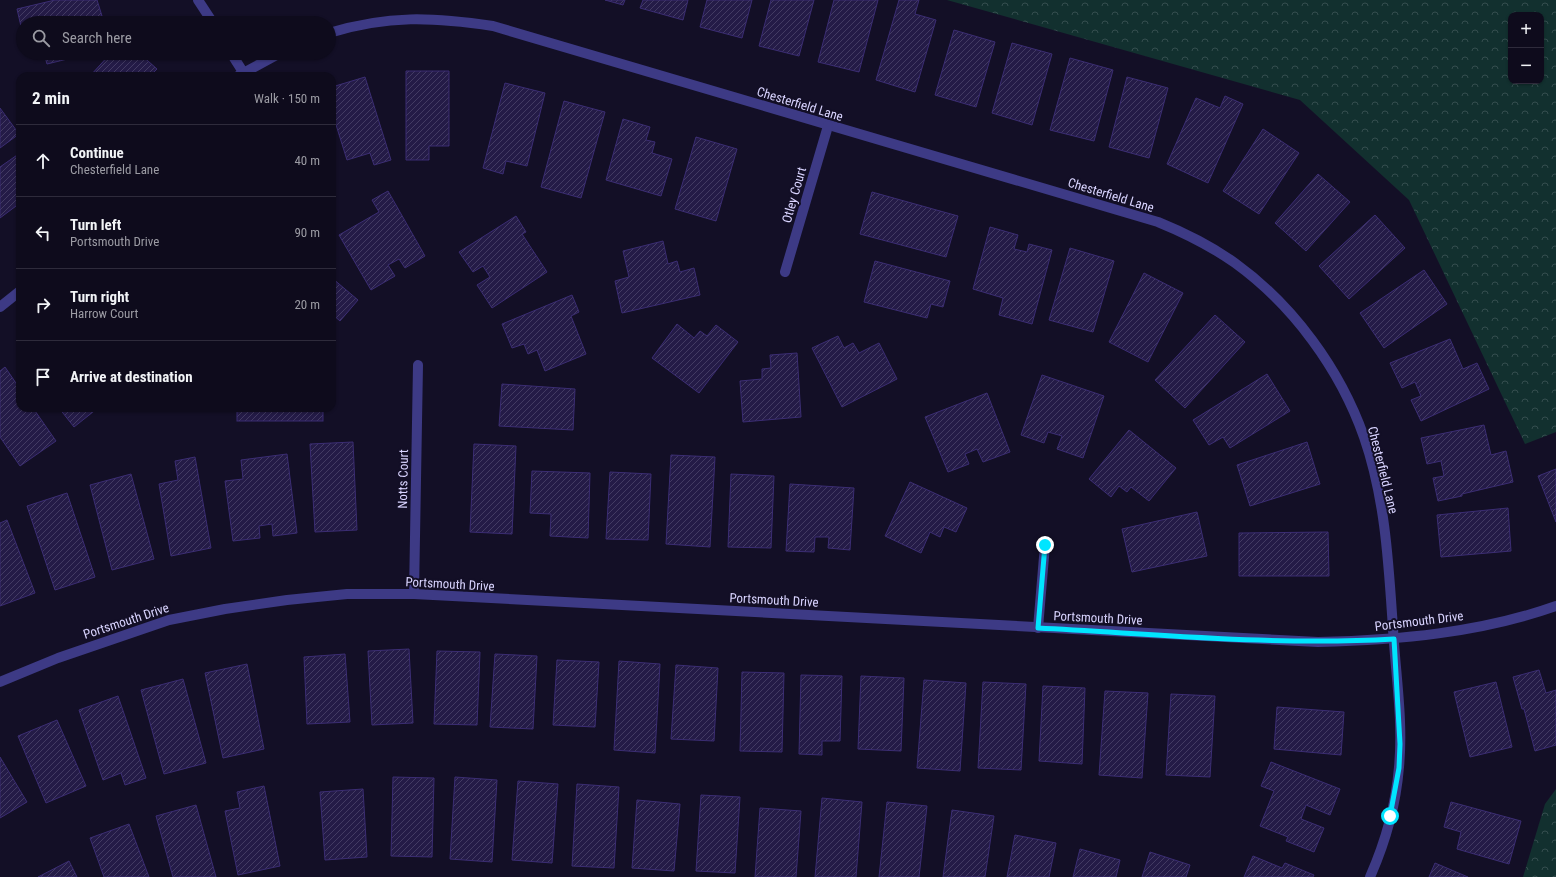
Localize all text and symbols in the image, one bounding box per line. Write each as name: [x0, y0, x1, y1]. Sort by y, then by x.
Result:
map controls: [1508, 12, 1544, 84]
button: +: [1508, 12, 1544, 48]
search box: [16, 16, 336, 60]
icon: search: [30, 27, 52, 49]
text: Search here: [62, 29, 132, 47]
button: −: [1508, 48, 1544, 84]
street label: Chesterfield Lane: [755, 84, 845, 124]
text: 2 min: [32, 88, 70, 108]
text: Walk · 150 m: [254, 91, 320, 106]
text: Continue: [70, 144, 124, 162]
icon: ahead: [32, 150, 54, 172]
text: 40 m: [294, 153, 320, 168]
text: Chesterfield Lane: [70, 162, 159, 177]
street label: Otley Court: [779, 165, 809, 225]
street label: Chesterfield Lane: [1066, 175, 1156, 215]
text: Turn left: [70, 216, 121, 234]
icon: left: [32, 222, 54, 244]
text: 90 m: [294, 225, 320, 240]
text: Portsmouth Drive: [70, 234, 159, 249]
text: Turn right: [70, 288, 129, 306]
icon: right: [32, 294, 54, 316]
text: 20 m: [294, 297, 320, 312]
text: Harrow Court: [70, 306, 138, 321]
icon: arrive: [32, 366, 54, 388]
text: Arrive at destination: [70, 368, 193, 386]
street label: Chesterfield Lane: [1365, 425, 1401, 515]
street label: Notts Court: [395, 449, 411, 509]
route end: [1036, 536, 1054, 554]
street label: Portsmouth Drive: [405, 574, 495, 594]
street label: Portsmouth Drive: [729, 590, 819, 610]
street label: Portsmouth Drive: [81, 600, 171, 642]
street label: Portsmouth Drive: [1053, 608, 1143, 628]
street label: Portsmouth Drive: [1374, 608, 1464, 634]
route start: [1381, 807, 1399, 825]

